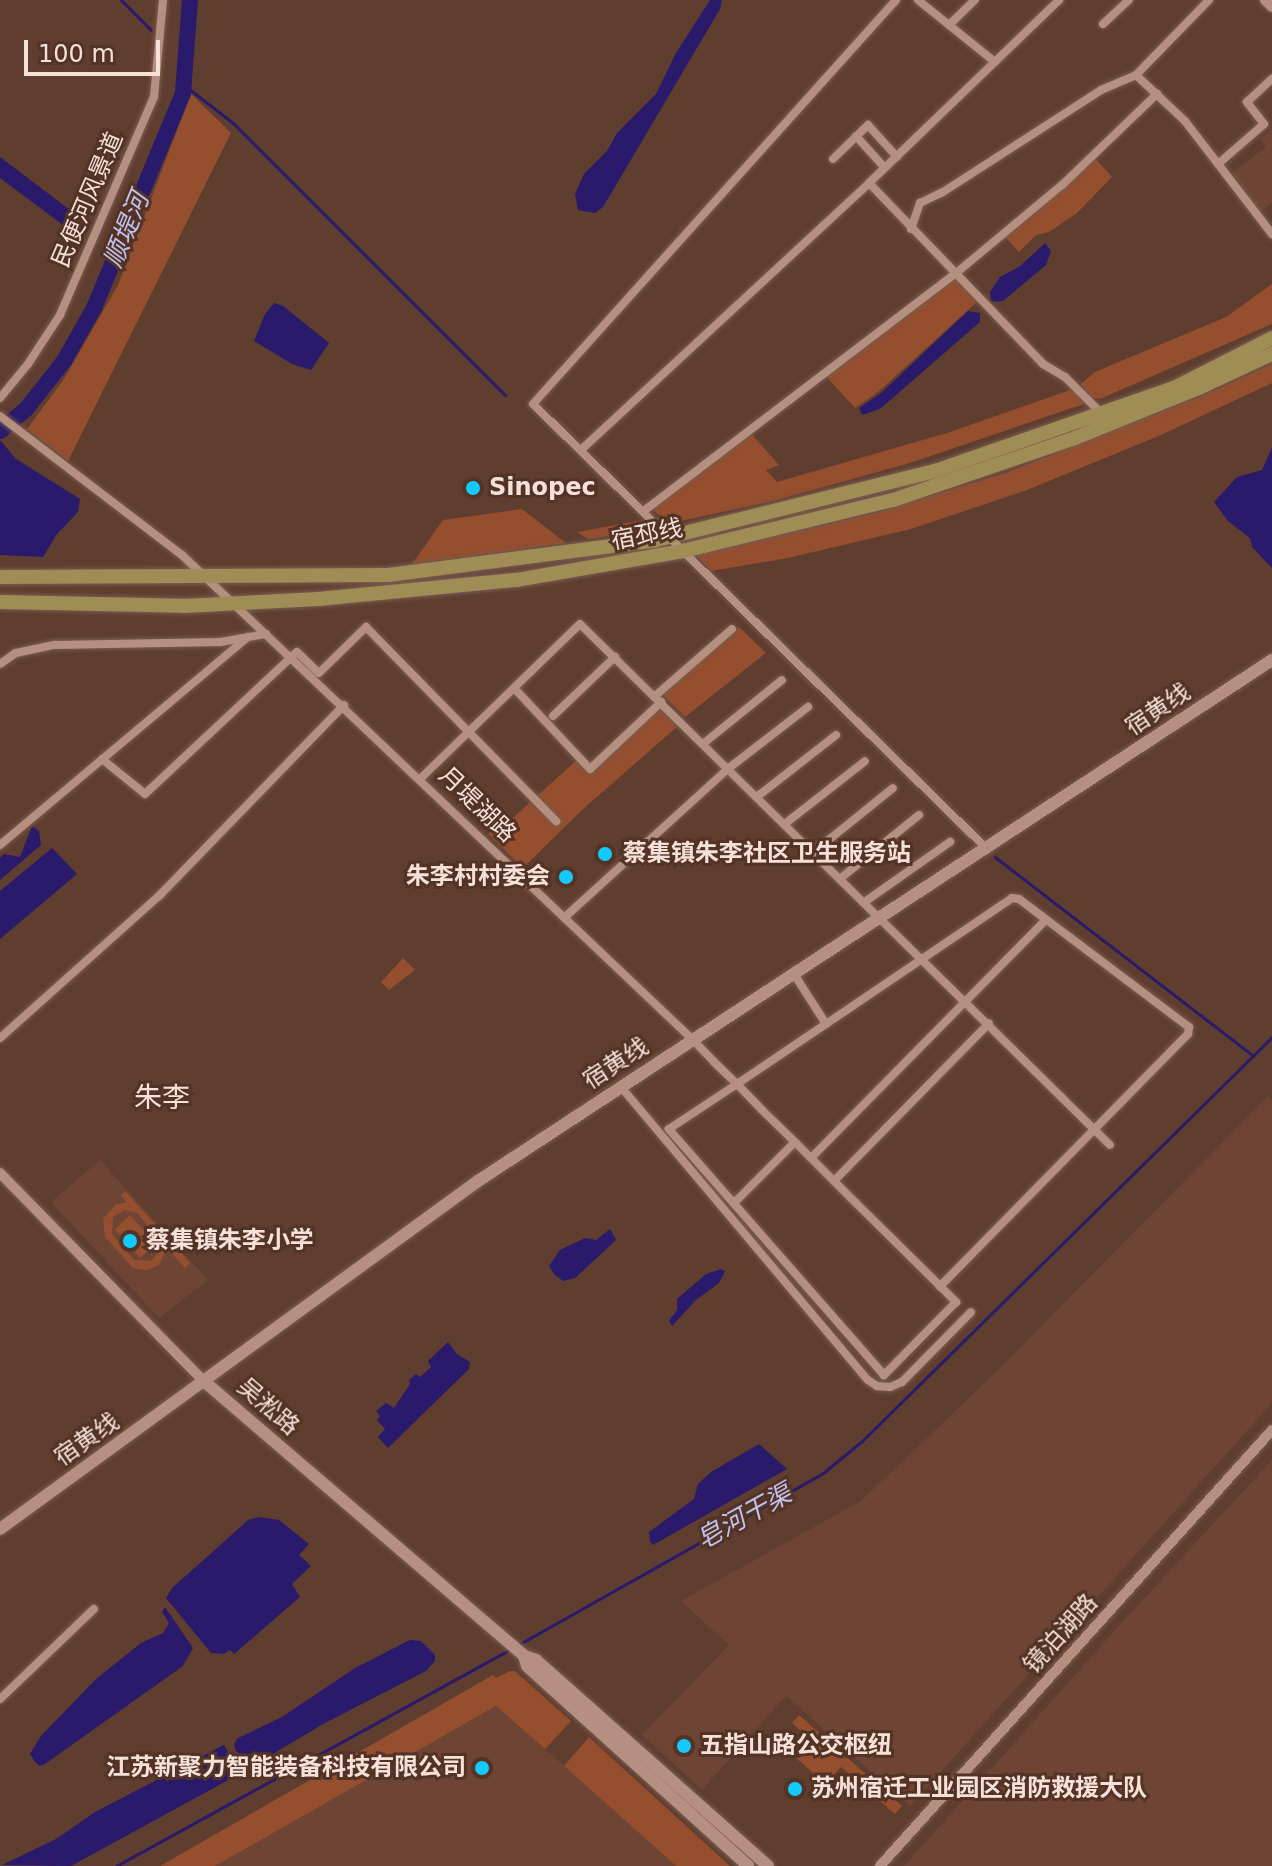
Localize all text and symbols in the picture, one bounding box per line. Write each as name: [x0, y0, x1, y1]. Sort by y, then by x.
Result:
scale bar: [28, 24, 164, 74]
text: 100 m: [38, 40, 115, 68]
street label: 民便河风景道: [47, 128, 129, 272]
water label: 顺堤河: [98, 188, 156, 272]
place label: Sinopec: [489, 474, 596, 502]
marker: Sinopec: [464, 479, 482, 497]
street label: 宿邳线: [609, 514, 685, 556]
street label: 宿黄线: [1120, 678, 1196, 742]
street label: 月堤湖路: [432, 761, 522, 849]
place label: 蔡集镇朱李社区卫生服务站: [623, 840, 911, 868]
marker: 蔡集镇朱李社区卫生服务站: [594, 843, 616, 865]
place label: 朱李村村委会: [406, 863, 550, 891]
marker: 朱李村村委会: [557, 868, 575, 886]
street label: 宿黄线: [578, 1032, 654, 1096]
district label: 朱李: [134, 1081, 190, 1115]
place label: 蔡集镇朱李小学: [146, 1227, 314, 1255]
marker: 蔡集镇朱李小学: [121, 1232, 139, 1250]
street label: 吴淞路: [231, 1373, 305, 1441]
street label: 宿黄线: [49, 1408, 125, 1472]
water label: 皂河干渠: [691, 1478, 797, 1556]
street label: 镜泊湖路: [1018, 1589, 1104, 1679]
place label: 五指山路公交枢纽: [700, 1732, 892, 1760]
marker: 五指山路公交枢纽: [675, 1737, 693, 1755]
place label: 江苏新聚力智能装备科技有限公司: [106, 1754, 466, 1782]
marker: 江苏新聚力智能装备科技有限公司: [473, 1759, 491, 1777]
place label: 苏州宿迁工业园区消防救援大队: [811, 1775, 1147, 1803]
marker: 苏州宿迁工业园区消防救援大队: [786, 1780, 804, 1798]

